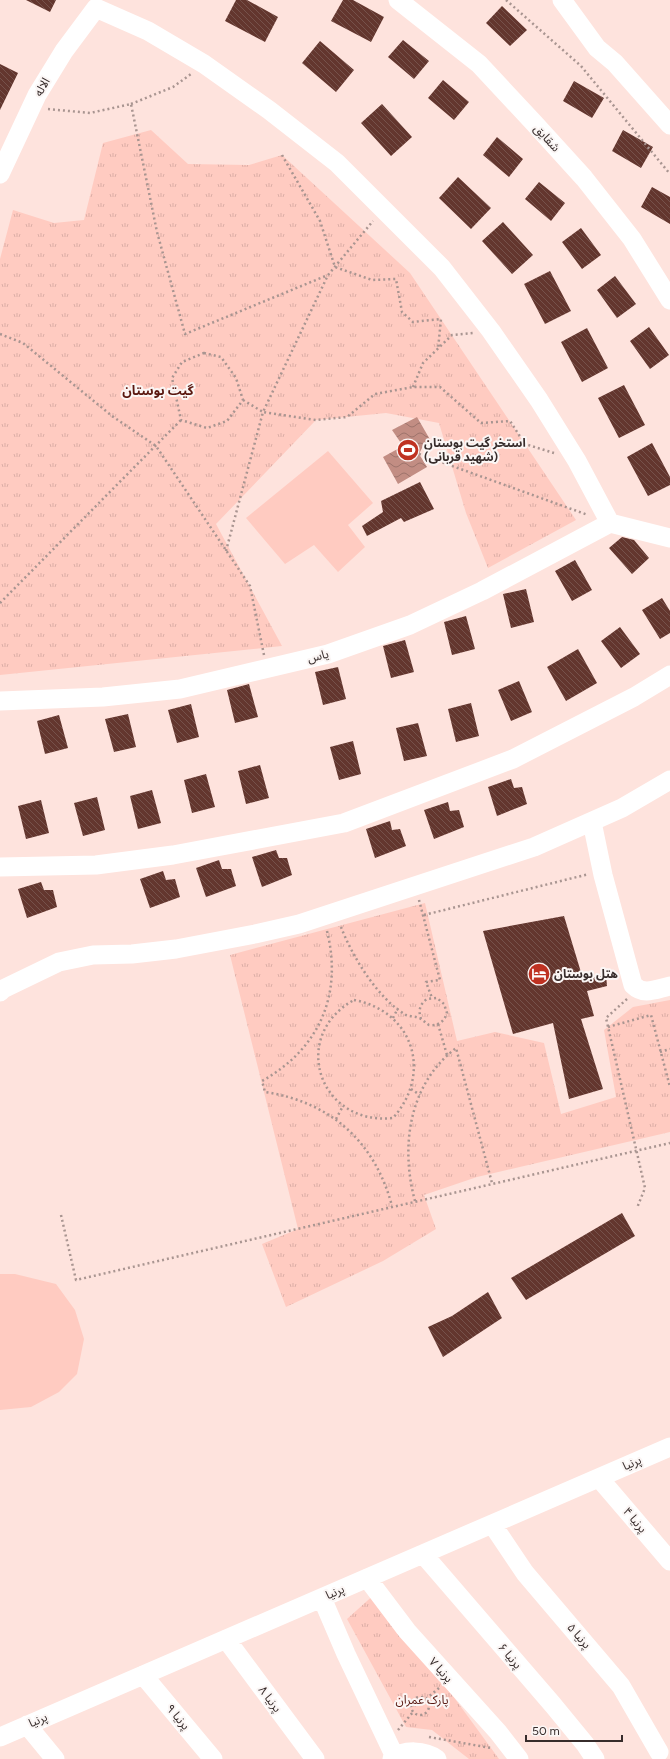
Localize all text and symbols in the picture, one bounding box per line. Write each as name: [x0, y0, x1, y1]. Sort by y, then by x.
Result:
street label: الاله: [31, 75, 53, 99]
street label: شقایق: [530, 121, 563, 155]
district label: گیت بوستان: [122, 383, 194, 398]
place label: استخر گیت بوستان (شهید قربانی): [424, 436, 526, 464]
sports icon: استخر گیت بوستان (شهید قربانی): [395, 437, 421, 463]
street label: یاس: [306, 647, 330, 665]
hotel icon: هتل بوستان: [526, 961, 552, 987]
place label: هتل بوستان: [554, 967, 618, 981]
street label: پرنیا: [620, 1453, 644, 1474]
street label: پرنیا ۴: [619, 1504, 650, 1536]
street label: پرنیا: [323, 1582, 347, 1603]
street label: پرنیا ۵: [563, 1620, 594, 1652]
street label: پرنیا ۶: [494, 1640, 525, 1672]
street label: پرنیا ۷: [425, 1655, 456, 1686]
street label: پرنیا ۸: [255, 1683, 284, 1715]
park label: پارک عمران: [396, 1693, 449, 1708]
street label: پرنیا ۹: [162, 1701, 193, 1733]
street label: پرنیا: [26, 1710, 50, 1731]
scale bar: [526, 1717, 622, 1743]
text: 50 m: [532, 1724, 560, 1738]

